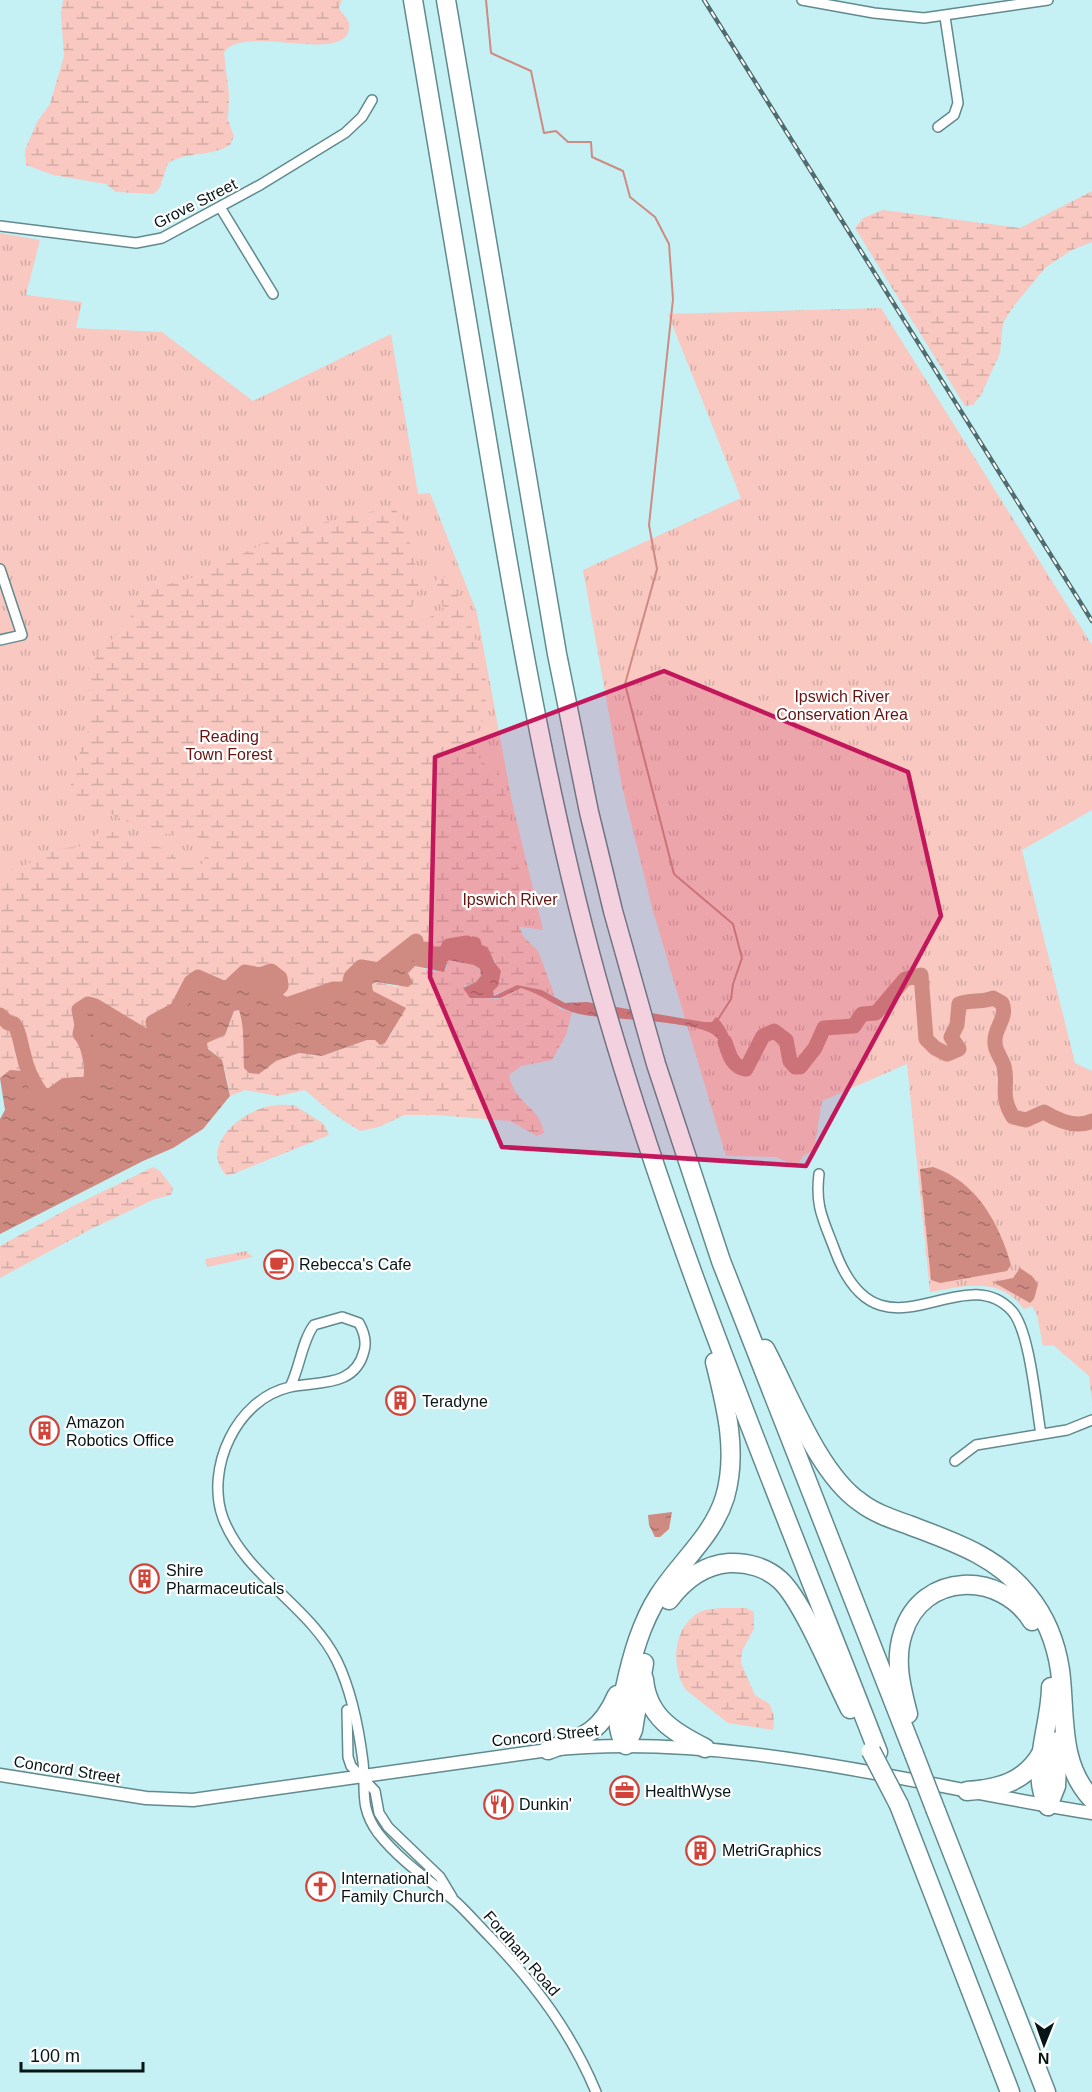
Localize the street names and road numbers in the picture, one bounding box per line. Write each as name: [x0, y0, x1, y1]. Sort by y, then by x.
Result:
street label: Grove Street: [151, 175, 240, 232]
street label: Concord Street: [491, 1721, 600, 1750]
street label: Concord Street: [12, 1753, 122, 1786]
street label: Fordham Road: [480, 1907, 563, 1999]

